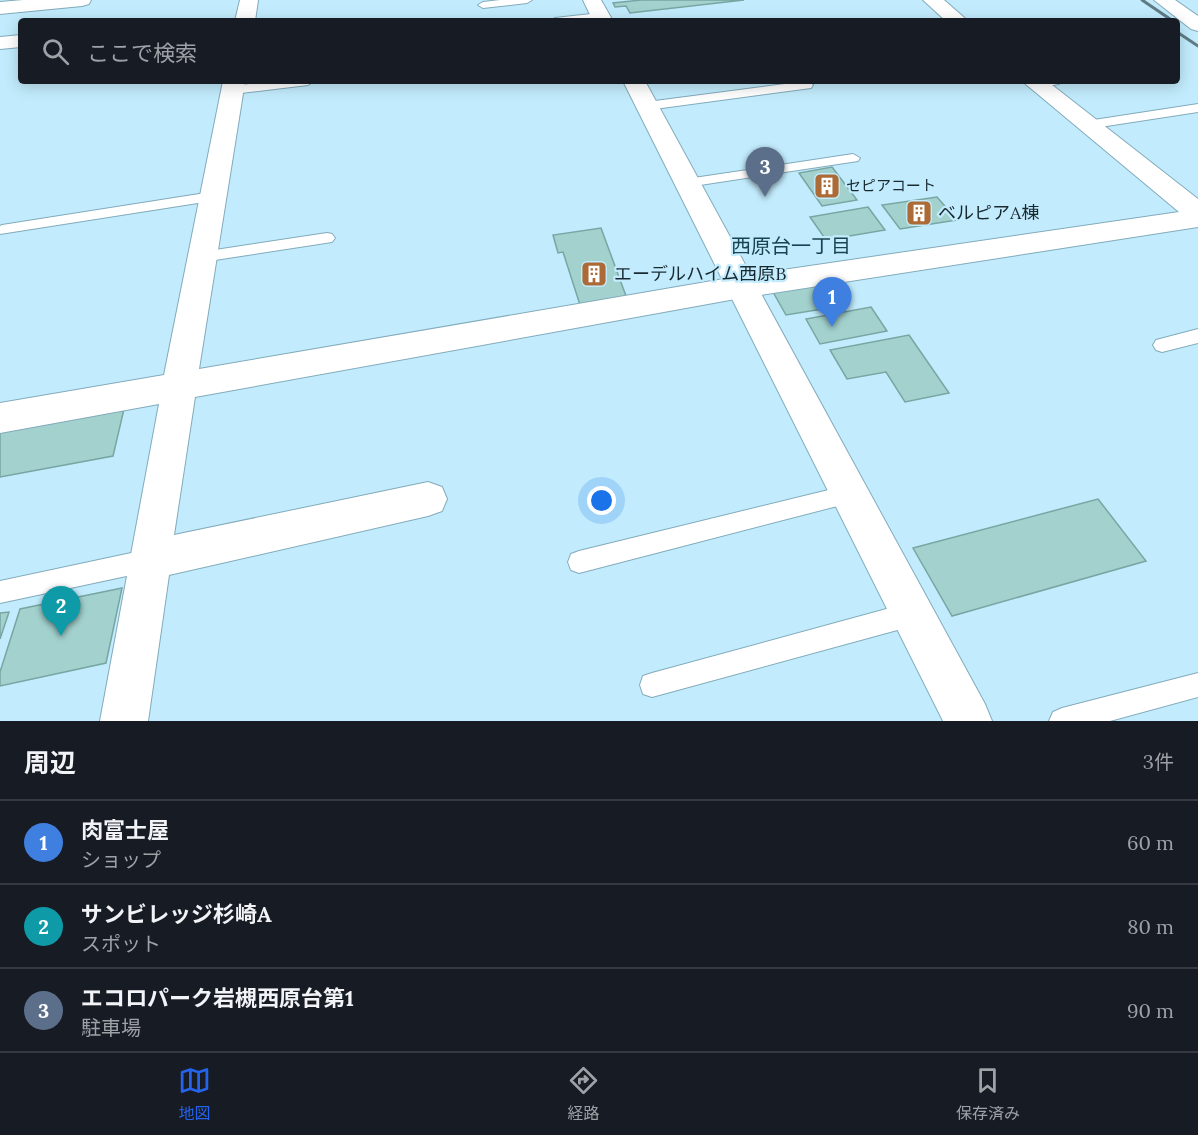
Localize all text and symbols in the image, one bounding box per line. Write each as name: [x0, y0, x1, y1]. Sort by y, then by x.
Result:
search box: [18, 18, 1180, 84]
icon: search: [39, 35, 72, 68]
text: ここで検索: [87, 39, 197, 67]
pin: 3: [746, 148, 784, 197]
building icon: セピアコート: [812, 171, 842, 201]
place label: セピアコート: [846, 176, 936, 195]
building icon: ベルピアA棟: [904, 198, 934, 228]
place label: ベルピアA棟: [938, 201, 1039, 224]
district label: 西原台一丁目: [731, 233, 851, 258]
building icon: エーデルハイム西原B: [579, 259, 609, 289]
place label: エーデルハイム西原B: [614, 262, 786, 285]
pin: 1: [812, 278, 852, 327]
your location: [587, 486, 616, 515]
pin: 2: [42, 586, 80, 636]
text: 周辺: [24, 746, 76, 779]
text: 3件: [1143, 749, 1174, 774]
text: 肉富士屋: [81, 816, 169, 844]
text: 1: [39, 830, 48, 855]
text: 60 m: [1127, 830, 1174, 855]
text: ショップ: [81, 847, 161, 872]
text: サンビレッジ杉崎A: [81, 900, 272, 928]
text: 2: [38, 914, 49, 939]
text: 80 m: [1127, 914, 1174, 939]
text: スポット: [81, 931, 161, 956]
text: エコロパーク岩槻西原台第1: [81, 984, 354, 1012]
text: 3: [38, 998, 49, 1023]
text: 90 m: [1127, 998, 1174, 1023]
text: 駐車場: [81, 1015, 141, 1040]
tab: 地図: [178, 1064, 211, 1124]
tab: 経路: [567, 1064, 600, 1124]
tab: 保存済み: [956, 1064, 1020, 1124]

